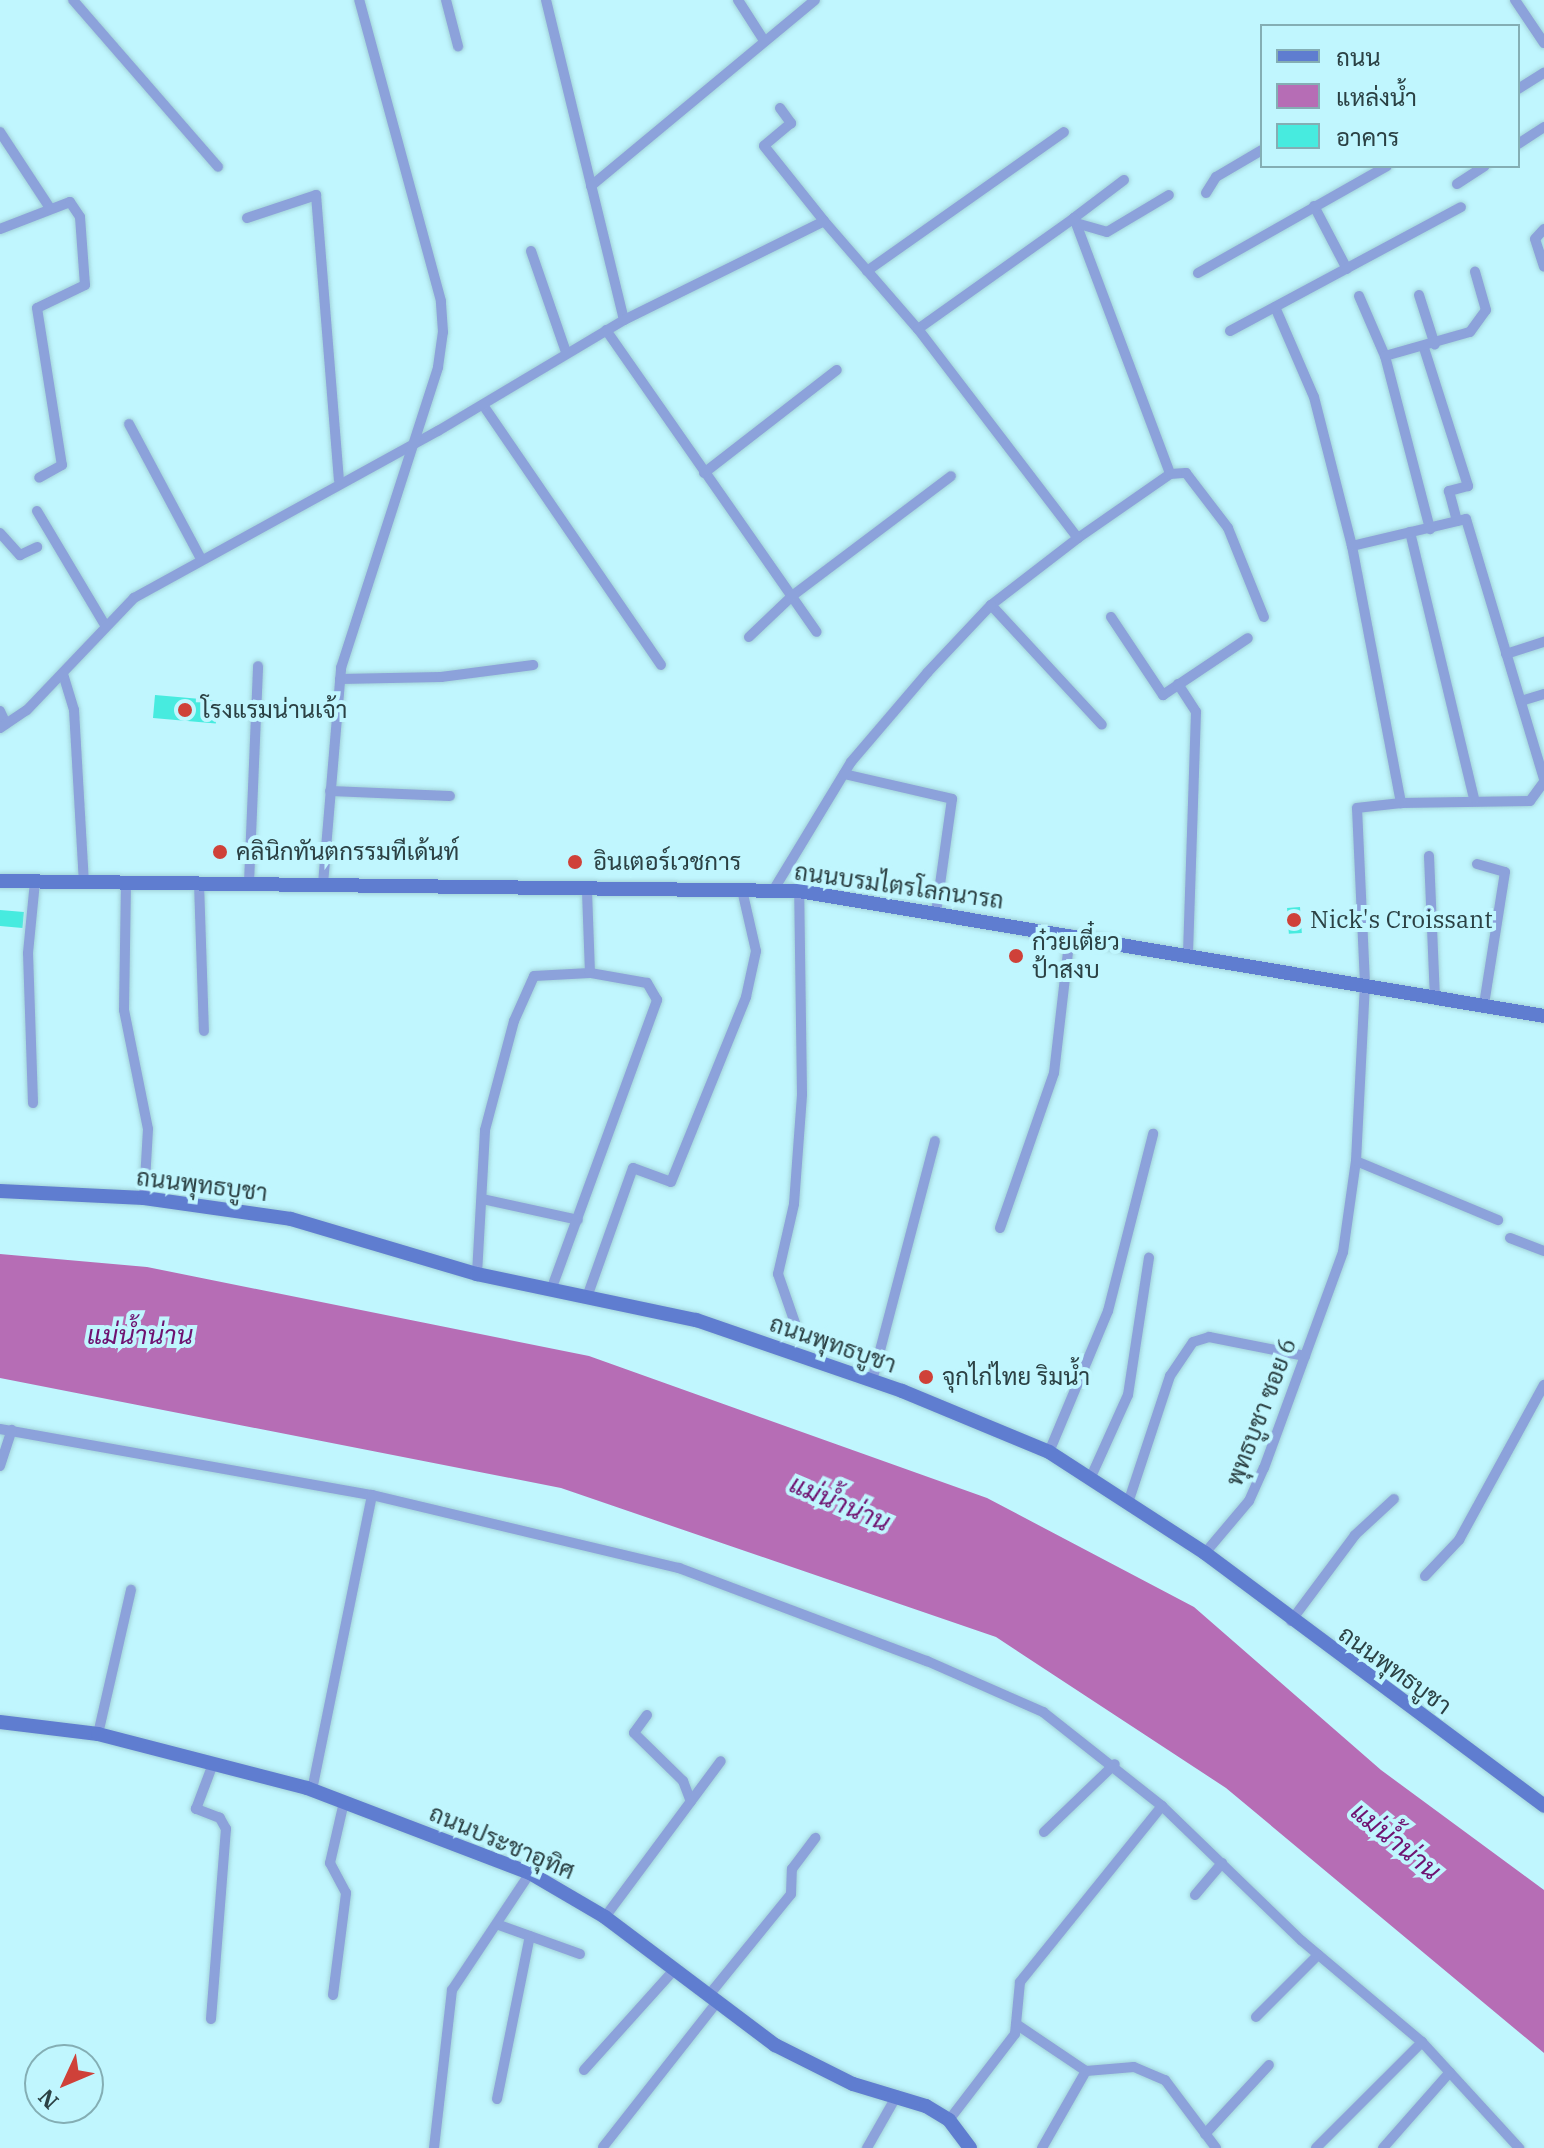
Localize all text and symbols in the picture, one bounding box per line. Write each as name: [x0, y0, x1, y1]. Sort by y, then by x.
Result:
legend: [1260, 24, 1520, 168]
text: ถนน: [1336, 41, 1381, 73]
text: แหล่งน้ำ: [1336, 81, 1417, 113]
text: อาคาร: [1336, 121, 1399, 153]
place label: โรงแรมน่านเจ้า: [201, 696, 347, 724]
marker: โรงแรมน่านเจ้า: [176, 701, 194, 719]
place label: คลินิกทันตกรรมทีเด้นท์: [236, 838, 459, 866]
marker: คลินิกทันตกรรมทีเด้นท์: [211, 843, 229, 861]
place label: อินเตอร์เวชการ: [593, 848, 741, 876]
marker: อินเตอร์เวชการ: [564, 851, 586, 873]
street label: ถนนบรมไตรโลกนารถ: [792, 857, 1006, 915]
place label: Nick's Croissant: [1310, 906, 1493, 934]
marker: Nick's Croissant: [1285, 911, 1303, 929]
place label: ก๋วยเตี๋ยว ป้าสงบ: [1032, 928, 1120, 984]
marker: ก๋วยเตี๋ยว ป้าสงบ: [1007, 947, 1025, 965]
street label: ถนนพุทธบูชา: [135, 1163, 269, 1207]
street label: ถนนพุทธบูชา: [766, 1309, 900, 1379]
water label: แม่น้ำน่าน: [87, 1319, 193, 1351]
street label: พุทธบูชา ซอย 6: [1220, 1334, 1302, 1490]
place label: จุกไก่ไทย ริมน้ำ: [942, 1363, 1090, 1391]
marker: จุกไก่ไทย ริมน้ำ: [917, 1368, 935, 1386]
water label: แม่น้ำน่าน: [785, 1468, 895, 1538]
street label: ถนนพุทธบูชา: [1333, 1619, 1457, 1721]
water label: แม่น้ำน่าน: [1345, 1796, 1447, 1886]
street label: ถนนประชาอุทิศ: [425, 1798, 579, 1886]
north arrow: [24, 2044, 104, 2124]
text: N: [31, 2083, 64, 2116]

